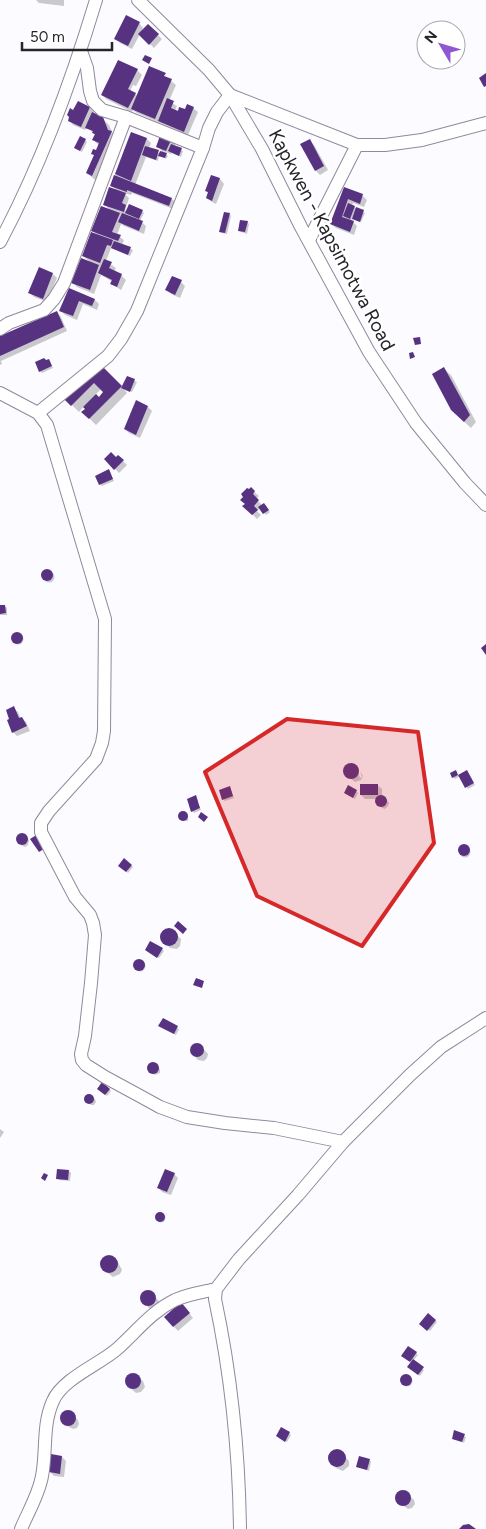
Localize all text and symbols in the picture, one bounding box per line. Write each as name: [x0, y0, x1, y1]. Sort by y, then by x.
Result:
scale bar: [22, 20, 112, 52]
north arrow: [416, 20, 466, 70]
text: 50 m: [30, 28, 65, 46]
text: N: [421, 28, 441, 47]
street label: Kapkwen - Kapsimotwa Road: [264, 125, 400, 355]

